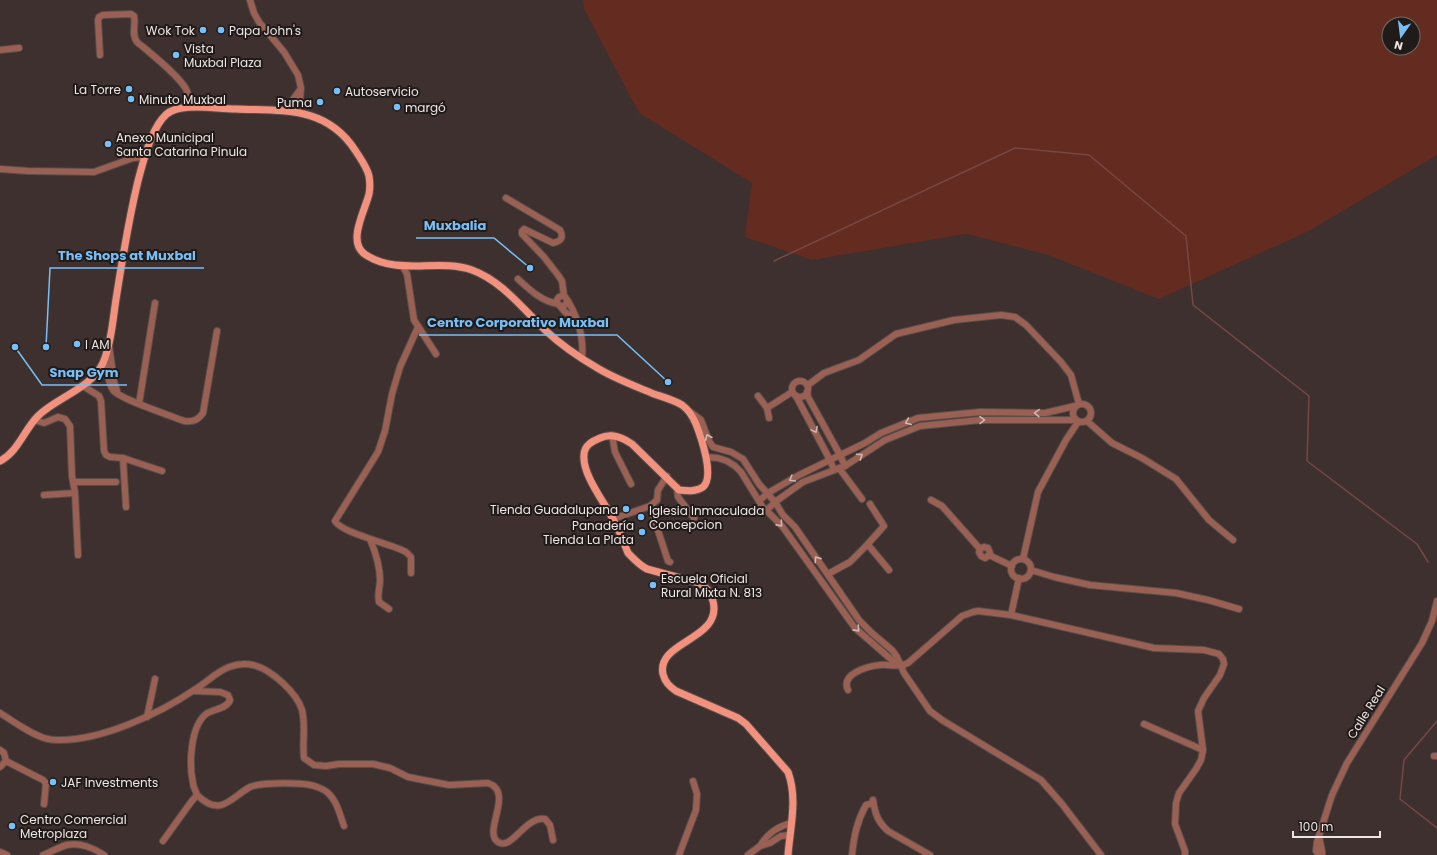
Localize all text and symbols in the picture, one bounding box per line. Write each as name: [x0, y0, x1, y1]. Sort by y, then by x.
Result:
north arrow: [1381, 16, 1421, 56]
place label: Wok Tok: [146, 22, 196, 39]
place label: Papa John's: [229, 22, 301, 39]
marker: Wok Tok: [198, 25, 208, 35]
marker: Papa John's: [216, 25, 226, 35]
text: N: [1393, 37, 1405, 54]
place label: Vista Muxbal Plaza: [184, 40, 262, 71]
marker: Vista Muxbal Plaza: [171, 50, 181, 60]
place label: La Torre: [74, 81, 121, 98]
place label: Autoservicio: [345, 83, 419, 100]
marker: La Torre: [124, 84, 134, 94]
marker: Autoservicio: [332, 86, 342, 96]
place label: Minuto Muxbal: [139, 91, 226, 108]
marker: Minuto Muxbal: [126, 94, 136, 104]
place label: Puma: [277, 94, 312, 111]
marker: Puma: [315, 97, 325, 107]
place label: margó: [405, 99, 446, 116]
marker: margó: [392, 102, 402, 112]
place label: Anexo Municipal Santa Catarina Pinula: [116, 129, 247, 160]
marker: Anexo Municipal Santa Catarina Pinula: [103, 139, 113, 149]
callout: Muxbalia: [416, 213, 494, 238]
text: Muxbalia: [424, 216, 486, 235]
callout: The Shops at Muxbal: [50, 243, 204, 268]
text: The Shops at Muxbal: [58, 246, 196, 265]
callout: Centro Corporativo Muxbal: [419, 310, 617, 335]
text: Centro Corporativo Muxbal: [427, 313, 609, 332]
place label: I AM: [85, 336, 110, 353]
marker: I AM: [72, 339, 82, 349]
callout: Snap Gym: [42, 360, 127, 385]
text: Snap Gym: [49, 363, 119, 382]
one-way arrow: [1034, 408, 1040, 417]
one-way arrow: [979, 416, 985, 424]
one-way arrow: [905, 417, 912, 425]
one-way arrow: [810, 426, 817, 433]
one-way arrow: [704, 434, 712, 441]
one-way arrow: [856, 453, 863, 461]
one-way arrow: [789, 475, 796, 482]
place label: Tienda Guadalupana: [490, 501, 618, 518]
place label: Iglesia Inmaculada Concepcion: [649, 502, 764, 533]
marker: Tienda Guadalupana: [621, 504, 631, 514]
marker: Iglesia Inmaculada Concepcion: [636, 512, 646, 522]
place label: Panadería Tienda La Plata: [543, 517, 634, 548]
one-way arrow: [776, 520, 783, 527]
marker: Panadería Tienda La Plata: [637, 527, 647, 537]
one-way arrow: [814, 556, 822, 563]
place label: Escuela Oficial Rural Mixta N. 813: [661, 570, 762, 601]
marker: Escuela Oficial Rural Mixta N. 813: [648, 580, 658, 590]
one-way arrow: [852, 624, 860, 632]
street label: Calle Real: [1343, 682, 1389, 742]
place label: JAF Investments: [61, 774, 158, 791]
marker: JAF Investments: [48, 777, 58, 787]
place label: Centro Comercial Metroplaza: [20, 811, 127, 842]
scale bar: [1293, 813, 1380, 839]
text: 100 m: [1299, 818, 1333, 835]
marker: Centro Comercial Metroplaza: [7, 821, 17, 831]

